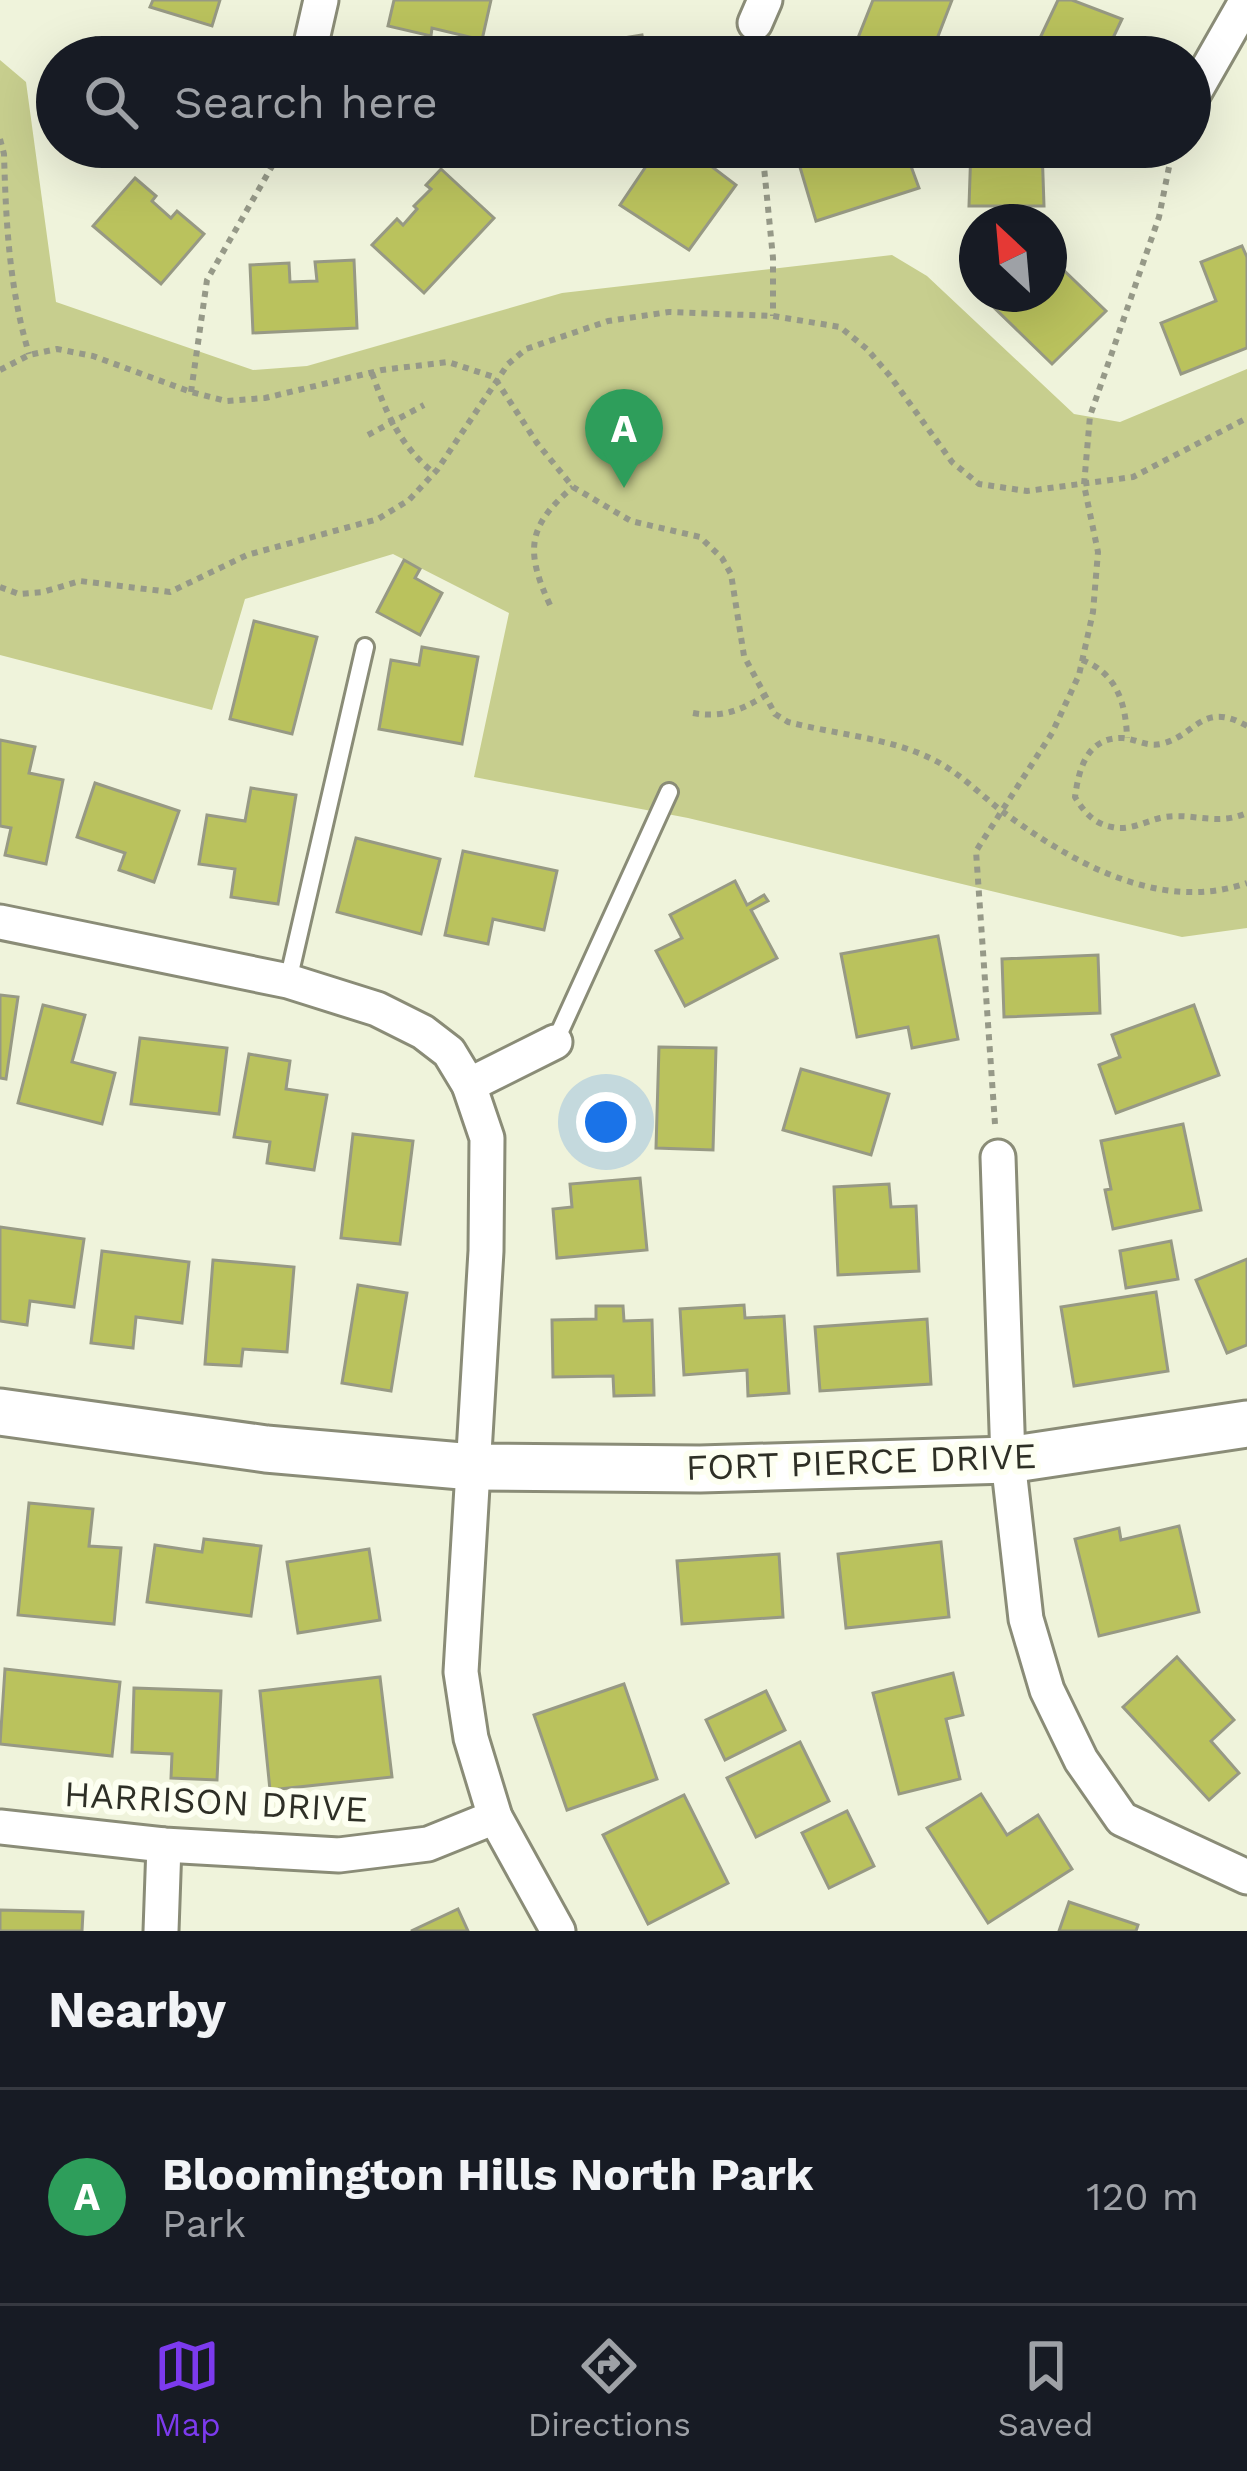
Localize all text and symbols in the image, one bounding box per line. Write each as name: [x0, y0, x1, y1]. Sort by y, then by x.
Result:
search box: [36, 36, 1211, 168]
icon: search: [78, 69, 144, 135]
text: Search here: [174, 76, 438, 129]
north arrow: [959, 204, 1067, 312]
pin: A: [585, 389, 663, 488]
your location: [576, 1092, 636, 1152]
street label: FORT PIERCE DRIVE: [685, 1435, 1037, 1489]
street label: HARRISON DRIVE: [63, 1773, 369, 1831]
text: Nearby: [48, 1980, 226, 2039]
text: Bloomington Hills North Park: [162, 2148, 814, 2201]
text: A: [74, 2174, 100, 2219]
text: 120 m: [1086, 2174, 1199, 2219]
text: Park: [162, 2201, 246, 2246]
tab: Map: [153, 2333, 221, 2444]
tab: Directions: [528, 2333, 691, 2444]
tab: Saved: [998, 2333, 1094, 2444]

